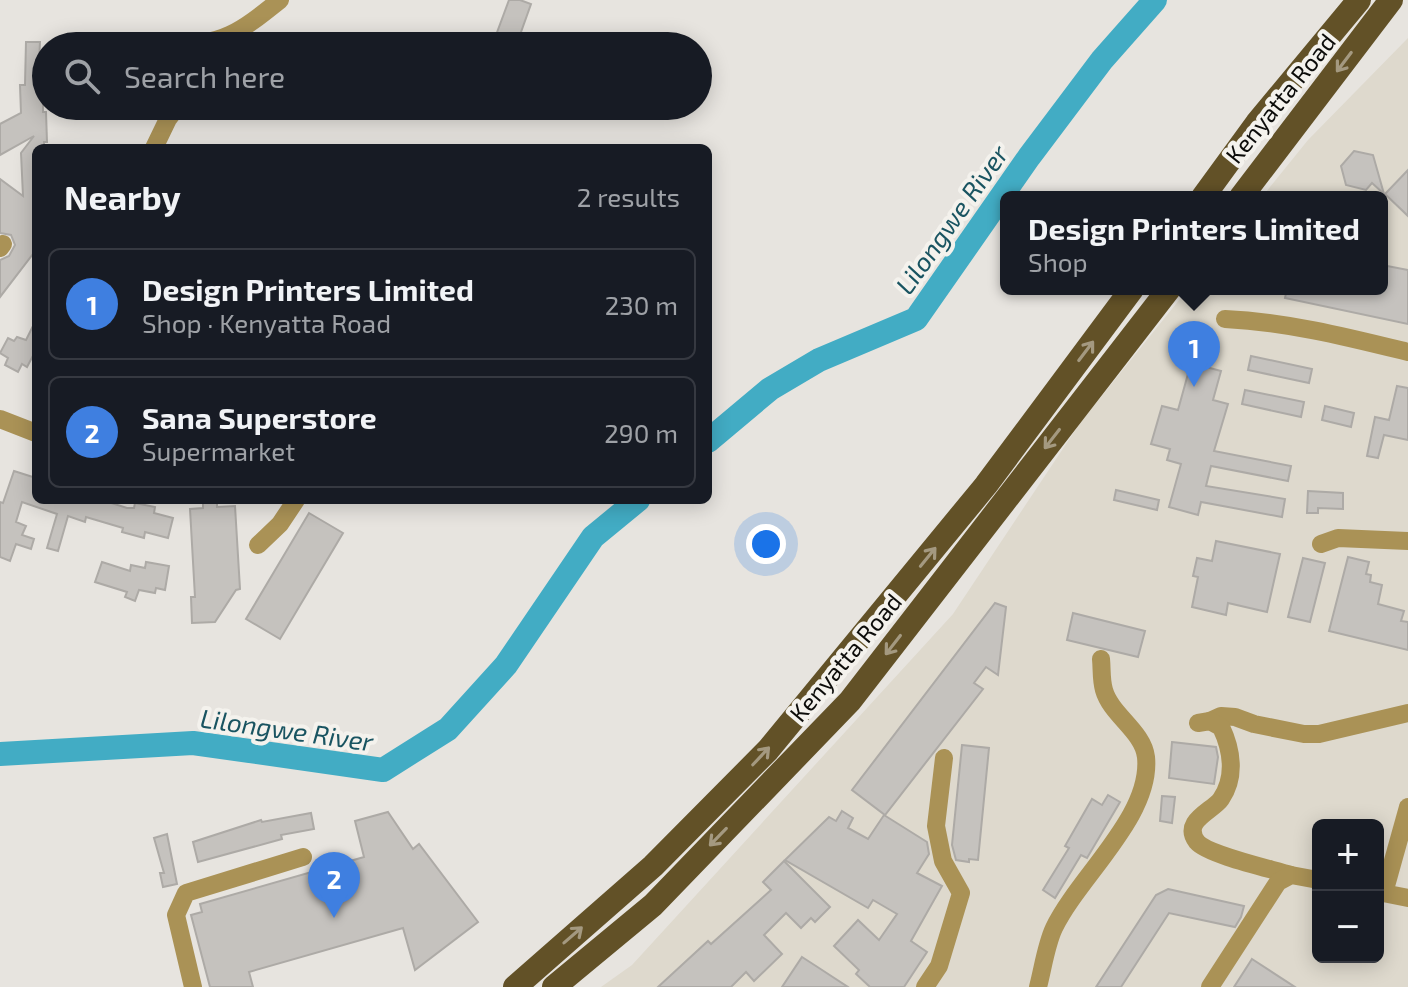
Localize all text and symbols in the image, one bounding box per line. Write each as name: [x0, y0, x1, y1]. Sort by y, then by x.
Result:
street label: Kenyatta Road: [1219, 27, 1341, 169]
search box: [32, 32, 712, 120]
one-way arrow: [1335, 51, 1352, 72]
icon: search: [60, 54, 104, 98]
text: Search here: [124, 58, 285, 94]
water label: Lilongwe River: [888, 138, 1014, 299]
text: Nearby: [64, 176, 181, 217]
text: 2 results: [577, 181, 680, 212]
popup: [1000, 191, 1388, 295]
text: Design Printers Limited: [1028, 210, 1360, 246]
text: Shop: [1028, 246, 1088, 277]
text: Design Printers Limited: [142, 271, 474, 307]
text: 1: [86, 289, 98, 320]
text: 230 m: [605, 289, 678, 320]
text: Shop · Kenyatta Road: [142, 307, 391, 338]
pin: 1: [1168, 321, 1220, 387]
one-way arrow: [1078, 340, 1095, 362]
text: Sana Superstore: [142, 399, 377, 435]
text: 2: [84, 417, 100, 448]
text: 290 m: [604, 417, 678, 448]
one-way arrow: [1044, 428, 1061, 449]
text: Supermarket: [142, 435, 295, 466]
your location: [746, 524, 786, 564]
one-way arrow: [919, 547, 937, 568]
street label: Kenyatta Road: [783, 587, 907, 727]
one-way arrow: [885, 634, 902, 655]
water label: Lilongwe River: [199, 702, 376, 757]
one-way arrow: [752, 747, 770, 767]
map controls: [1312, 819, 1384, 963]
button: +: [1312, 819, 1384, 891]
one-way arrow: [709, 827, 728, 847]
pin: 2: [308, 852, 360, 918]
button: −: [1312, 891, 1384, 963]
one-way arrow: [563, 927, 583, 945]

